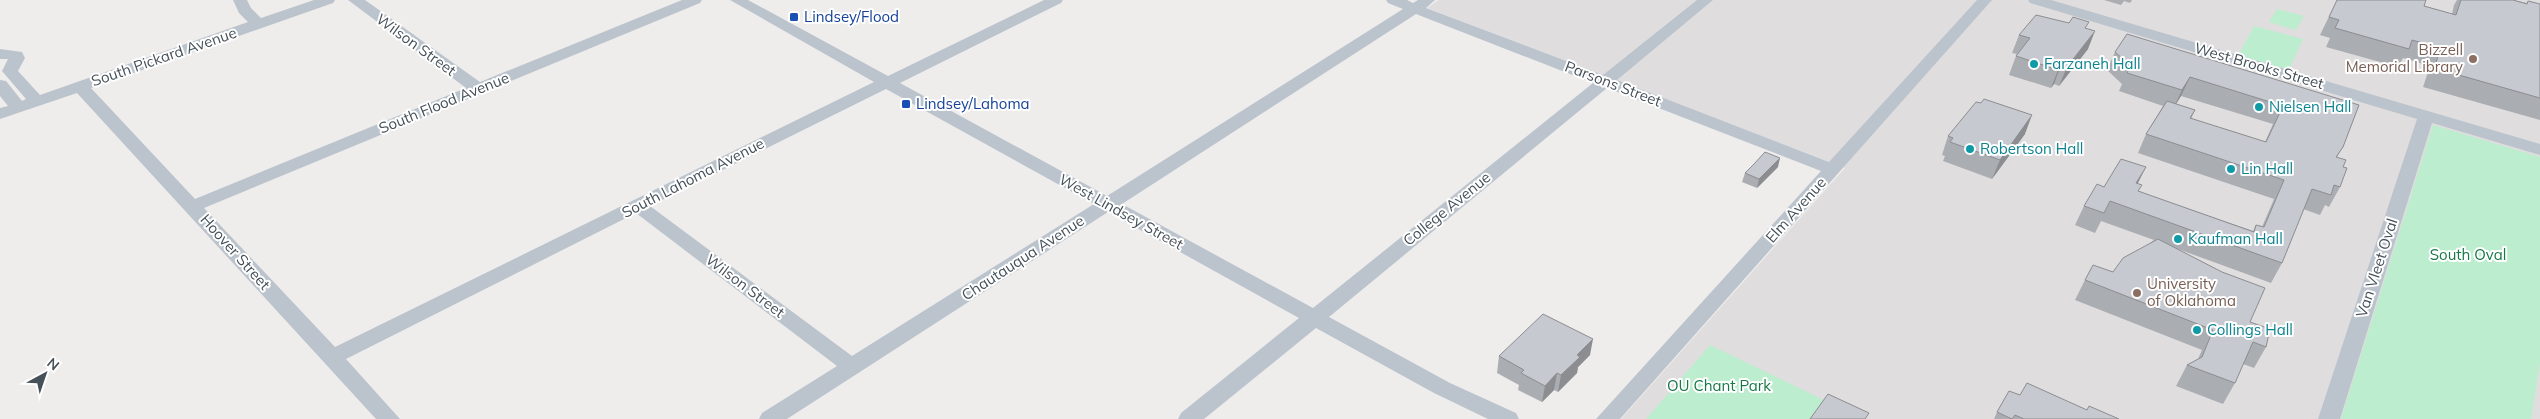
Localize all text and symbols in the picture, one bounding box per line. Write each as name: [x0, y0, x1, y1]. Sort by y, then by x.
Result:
place label: Lindsey/Flood: [804, 7, 899, 26]
street label: Wilson Street: [373, 9, 460, 80]
marker: Lindsey/Flood: [788, 11, 800, 23]
street label: South Pickard Avenue: [89, 23, 239, 90]
street label: West Brooks Street: [2192, 38, 2326, 93]
place label: Bizzell Memorial Library: [2346, 40, 2463, 76]
marker: Bizzell Memorial Library: [2467, 53, 2479, 65]
place label: Farzaneh Hall: [2044, 54, 2141, 73]
street label: Parsons Street: [1562, 56, 1664, 111]
marker: Farzaneh Hall: [2028, 58, 2040, 70]
street label: South Flood Avenue: [376, 68, 512, 137]
place label: Lindsey/Lahoma: [916, 94, 1030, 113]
place label: Nielsen Hall: [2269, 97, 2351, 116]
marker: Lindsey/Lahoma: [900, 98, 912, 110]
marker: Nielsen Hall: [2253, 101, 2265, 113]
street label: South Lahoma Avenue: [618, 133, 767, 222]
place label: Robertson Hall: [1980, 139, 2083, 158]
marker: Robertson Hall: [1964, 143, 1976, 155]
place label: Lin Hall: [2241, 159, 2293, 178]
marker: Lin Hall: [2225, 163, 2237, 175]
street label: College Avenue: [1399, 168, 1494, 250]
street label: West Lindsey Street: [1056, 170, 1187, 254]
street label: Elm Avenue: [1761, 173, 1830, 246]
street label: Hoover Street: [196, 210, 274, 293]
street label: Chautauqua Avenue: [958, 211, 1088, 304]
street label: Van Vleet Oval: [2352, 216, 2401, 320]
place label: Kaufman Hall: [2188, 229, 2283, 248]
marker: Kaufman Hall: [2172, 233, 2184, 245]
park label: South Oval: [2430, 245, 2506, 264]
street label: Wilson Street: [702, 250, 789, 321]
place label: University of Oklahoma: [2147, 274, 2236, 310]
marker: University of Oklahoma: [2131, 287, 2143, 299]
place label: Collings Hall: [2207, 320, 2293, 339]
marker: Collings Hall: [2191, 324, 2203, 336]
north arrow: [20, 349, 70, 399]
text: N: [44, 354, 63, 374]
park label: OU Chant Park: [1667, 376, 1771, 395]

